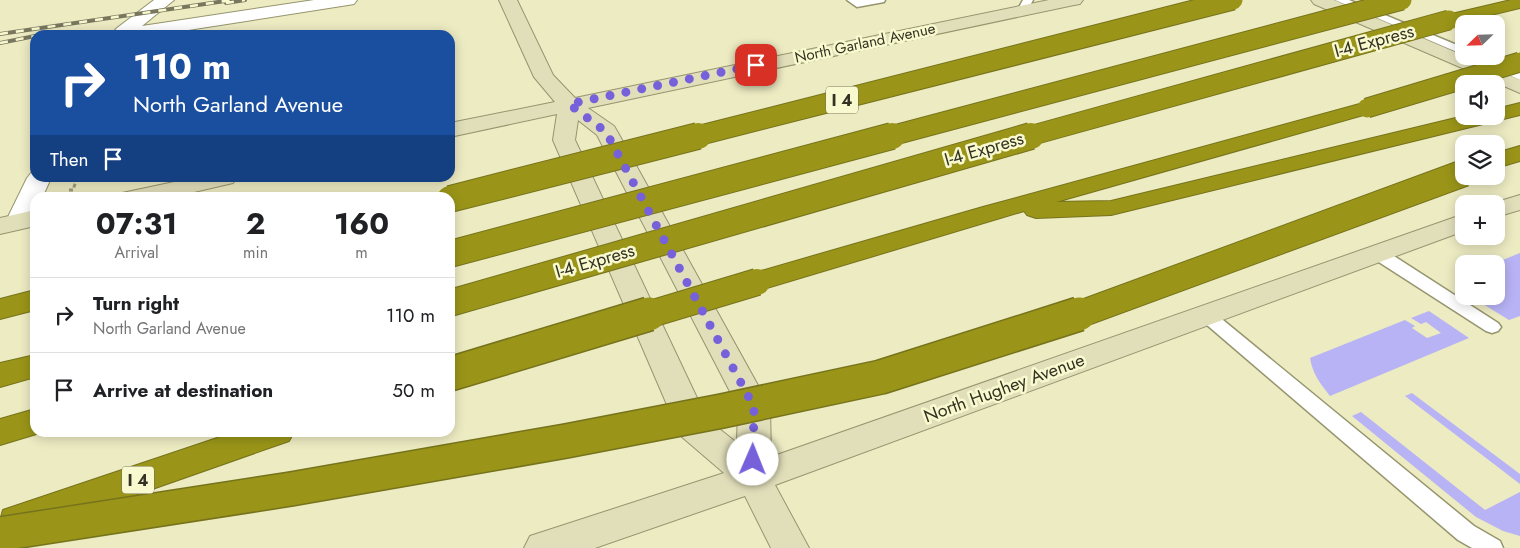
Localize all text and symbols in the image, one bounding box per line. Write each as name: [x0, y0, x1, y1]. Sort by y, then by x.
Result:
north arrow: [1455, 15, 1505, 65]
map controls: [1455, 15, 1505, 305]
street label: North Garland Avenue: [793, 17, 938, 69]
street label: I-4 Express: [1331, 18, 1417, 64]
text: 110 m: [133, 42, 231, 92]
pin: [735, 44, 777, 86]
icon: right: [50, 50, 115, 115]
icon: arrive: [742, 51, 770, 79]
button: sound: [1455, 75, 1505, 125]
road number: I 4: [826, 86, 858, 114]
text: North Garland Avenue: [133, 88, 343, 120]
street label: I-4 Express: [941, 125, 1027, 173]
button: layers: [1455, 135, 1505, 185]
icon: arrive: [99, 145, 127, 173]
text: Then: [50, 146, 89, 173]
button: +: [1455, 195, 1505, 245]
text: 07:31: [96, 202, 177, 245]
text: 2: [246, 202, 265, 245]
text: 160: [334, 202, 389, 245]
street label: I-4 Express: [552, 237, 638, 285]
text: Arrival: [114, 241, 159, 264]
text: min: [243, 241, 268, 264]
text: m: [355, 241, 368, 264]
button: −: [1455, 255, 1505, 305]
text: Turn right: [93, 290, 179, 317]
icon: right: [50, 301, 78, 329]
text: 110 m: [386, 302, 435, 329]
text: North Garland Avenue: [93, 317, 246, 340]
street label: North Hughey Avenue: [920, 347, 1088, 429]
icon: arrive: [50, 376, 78, 404]
text: Arrive at destination: [93, 377, 273, 404]
text: 50 m: [392, 377, 435, 404]
position arrow: [726, 433, 778, 485]
road number: I 4: [122, 466, 154, 494]

